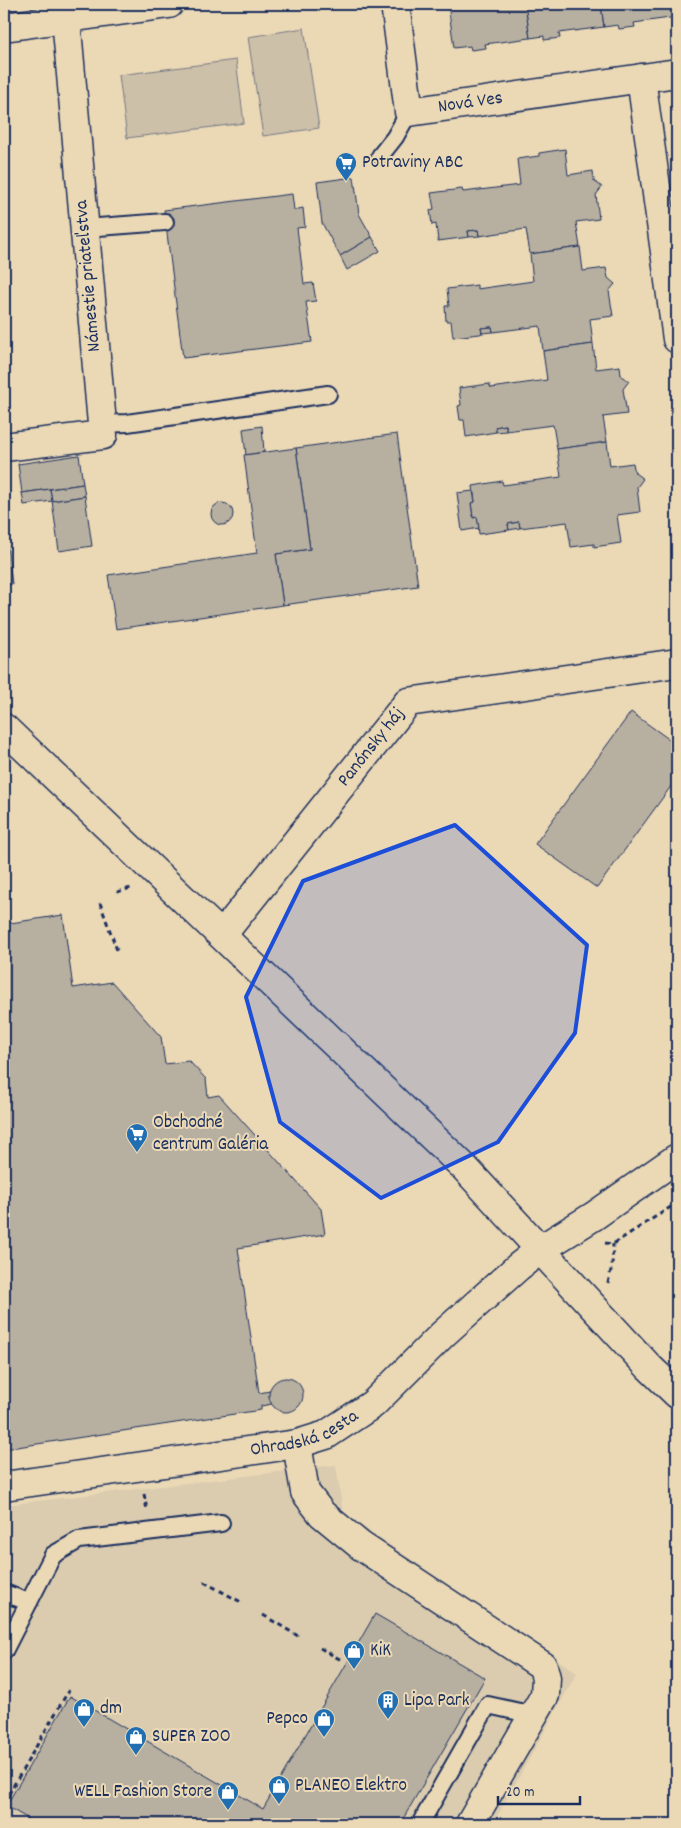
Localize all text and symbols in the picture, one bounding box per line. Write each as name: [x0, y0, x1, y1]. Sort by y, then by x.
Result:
street label: Nová Ves: [436, 85, 505, 121]
place label: Potraviny ABC: [362, 150, 463, 177]
supermarket icon: Potraviny ABC: [334, 151, 358, 182]
street label: Námestie priateľstva: [69, 198, 109, 353]
street label: Panónsky háj: [332, 702, 412, 793]
place label: Obchodné centrum Galéria: [153, 1110, 269, 1159]
supermarket icon: Obchodné centrum Galéria: [125, 1122, 149, 1153]
street label: Ohradská cesta: [249, 1403, 365, 1464]
place label: KiK: [370, 1638, 391, 1665]
shop icon: KiK: [342, 1639, 366, 1670]
place label: Lipa Park: [404, 1688, 470, 1715]
building icon: Lipa Park: [376, 1689, 400, 1720]
place label: dm: [100, 1696, 122, 1723]
shop icon: dm: [72, 1697, 96, 1728]
place label: Pepco: [266, 1706, 308, 1733]
shop icon: Pepco: [312, 1707, 336, 1738]
place label: SUPER ZOO: [152, 1724, 231, 1751]
shop icon: SUPER ZOO: [124, 1725, 148, 1756]
place label: PLANEO Elektro: [295, 1773, 407, 1800]
scale bar: [498, 1773, 581, 1805]
shop icon: PLANEO Elektro: [267, 1774, 291, 1805]
place label: WELL Fashion Store: [74, 1779, 212, 1806]
shop icon: WELL Fashion Store: [216, 1780, 240, 1811]
text: 20 m: [506, 1782, 534, 1804]

